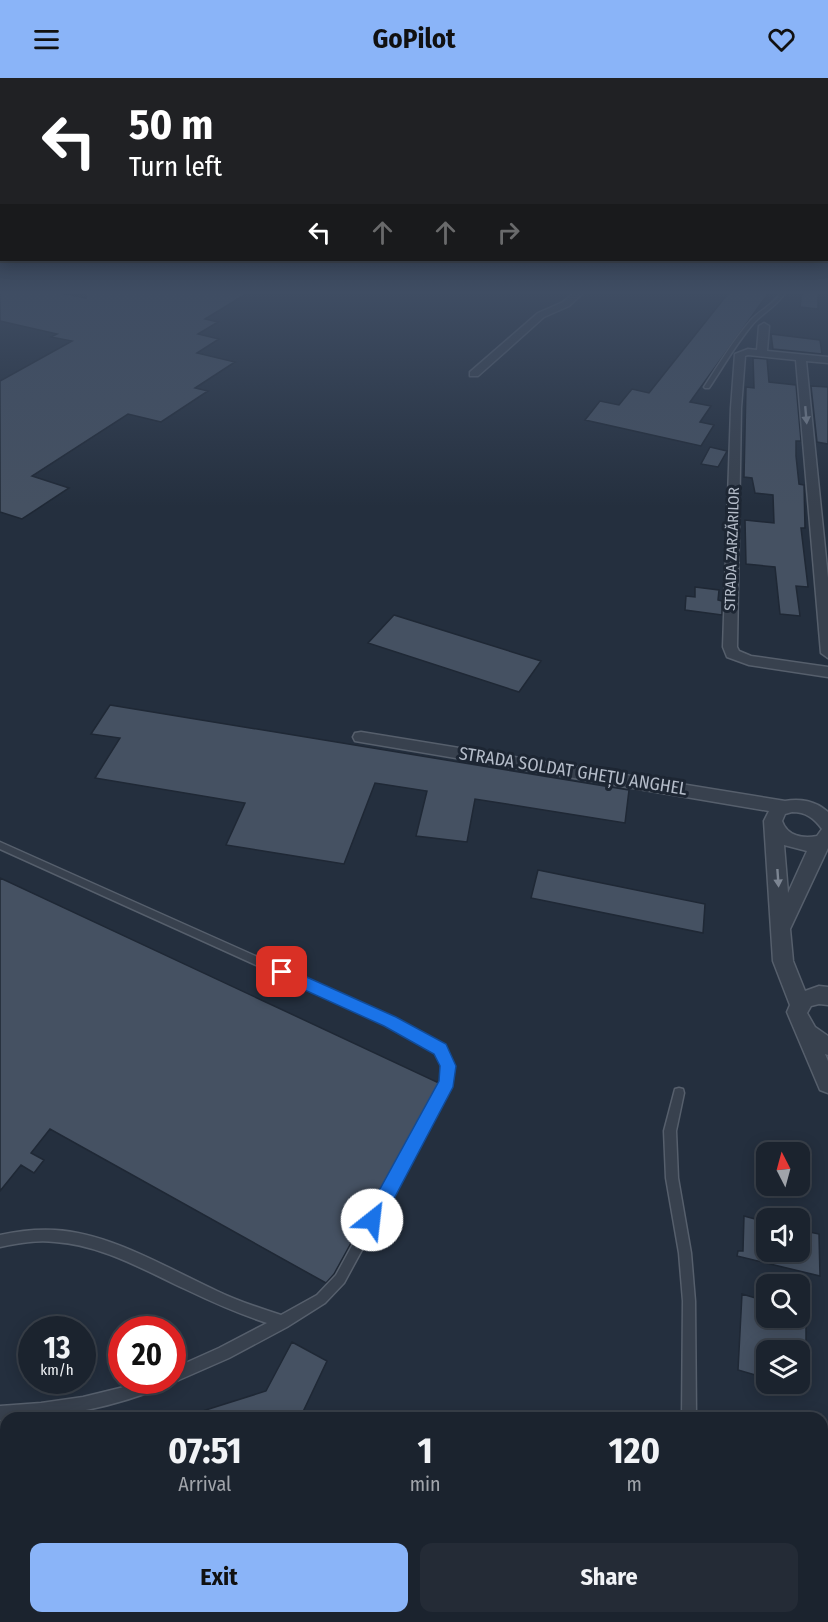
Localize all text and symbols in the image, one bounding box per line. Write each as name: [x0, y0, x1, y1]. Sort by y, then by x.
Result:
icon: menu: [30, 23, 63, 56]
text: GoPilot: [372, 23, 456, 55]
icon: heart: [765, 23, 798, 56]
text: 50 m: [129, 100, 213, 150]
icon: left: [30, 102, 108, 180]
text: Turn left: [129, 151, 222, 183]
icon: left: [303, 216, 336, 249]
icon: ahead: [366, 216, 399, 249]
icon: ahead: [429, 216, 462, 249]
icon: right: [492, 216, 525, 249]
one-way arrow: [801, 406, 811, 425]
street label: STRADA ZARZĂRILOR: [721, 487, 743, 611]
street label: STRADA SOLDAT GHEȚU ANGHEL: [457, 742, 689, 800]
one-way arrow: [773, 868, 783, 887]
pin: [256, 946, 307, 997]
icon: arrive: [265, 955, 298, 988]
north arrow: [756, 1142, 810, 1196]
map controls: [756, 1142, 810, 1394]
position arrow: [340, 1188, 404, 1252]
button: sound: [756, 1208, 810, 1262]
button: search: [756, 1274, 810, 1328]
speed limit sign: 20: [108, 1316, 186, 1394]
text: 13: [44, 1330, 70, 1366]
button: layers: [756, 1340, 810, 1394]
text: km/h: [40, 1361, 74, 1379]
text: 07:51: [168, 1429, 242, 1473]
text: 1: [418, 1429, 433, 1473]
text: 120: [609, 1429, 660, 1473]
text: Arrival: [178, 1472, 231, 1496]
text: min: [410, 1472, 441, 1496]
text: m: [627, 1472, 642, 1496]
button: Exit: [30, 1543, 408, 1612]
button: Share: [420, 1543, 798, 1612]

